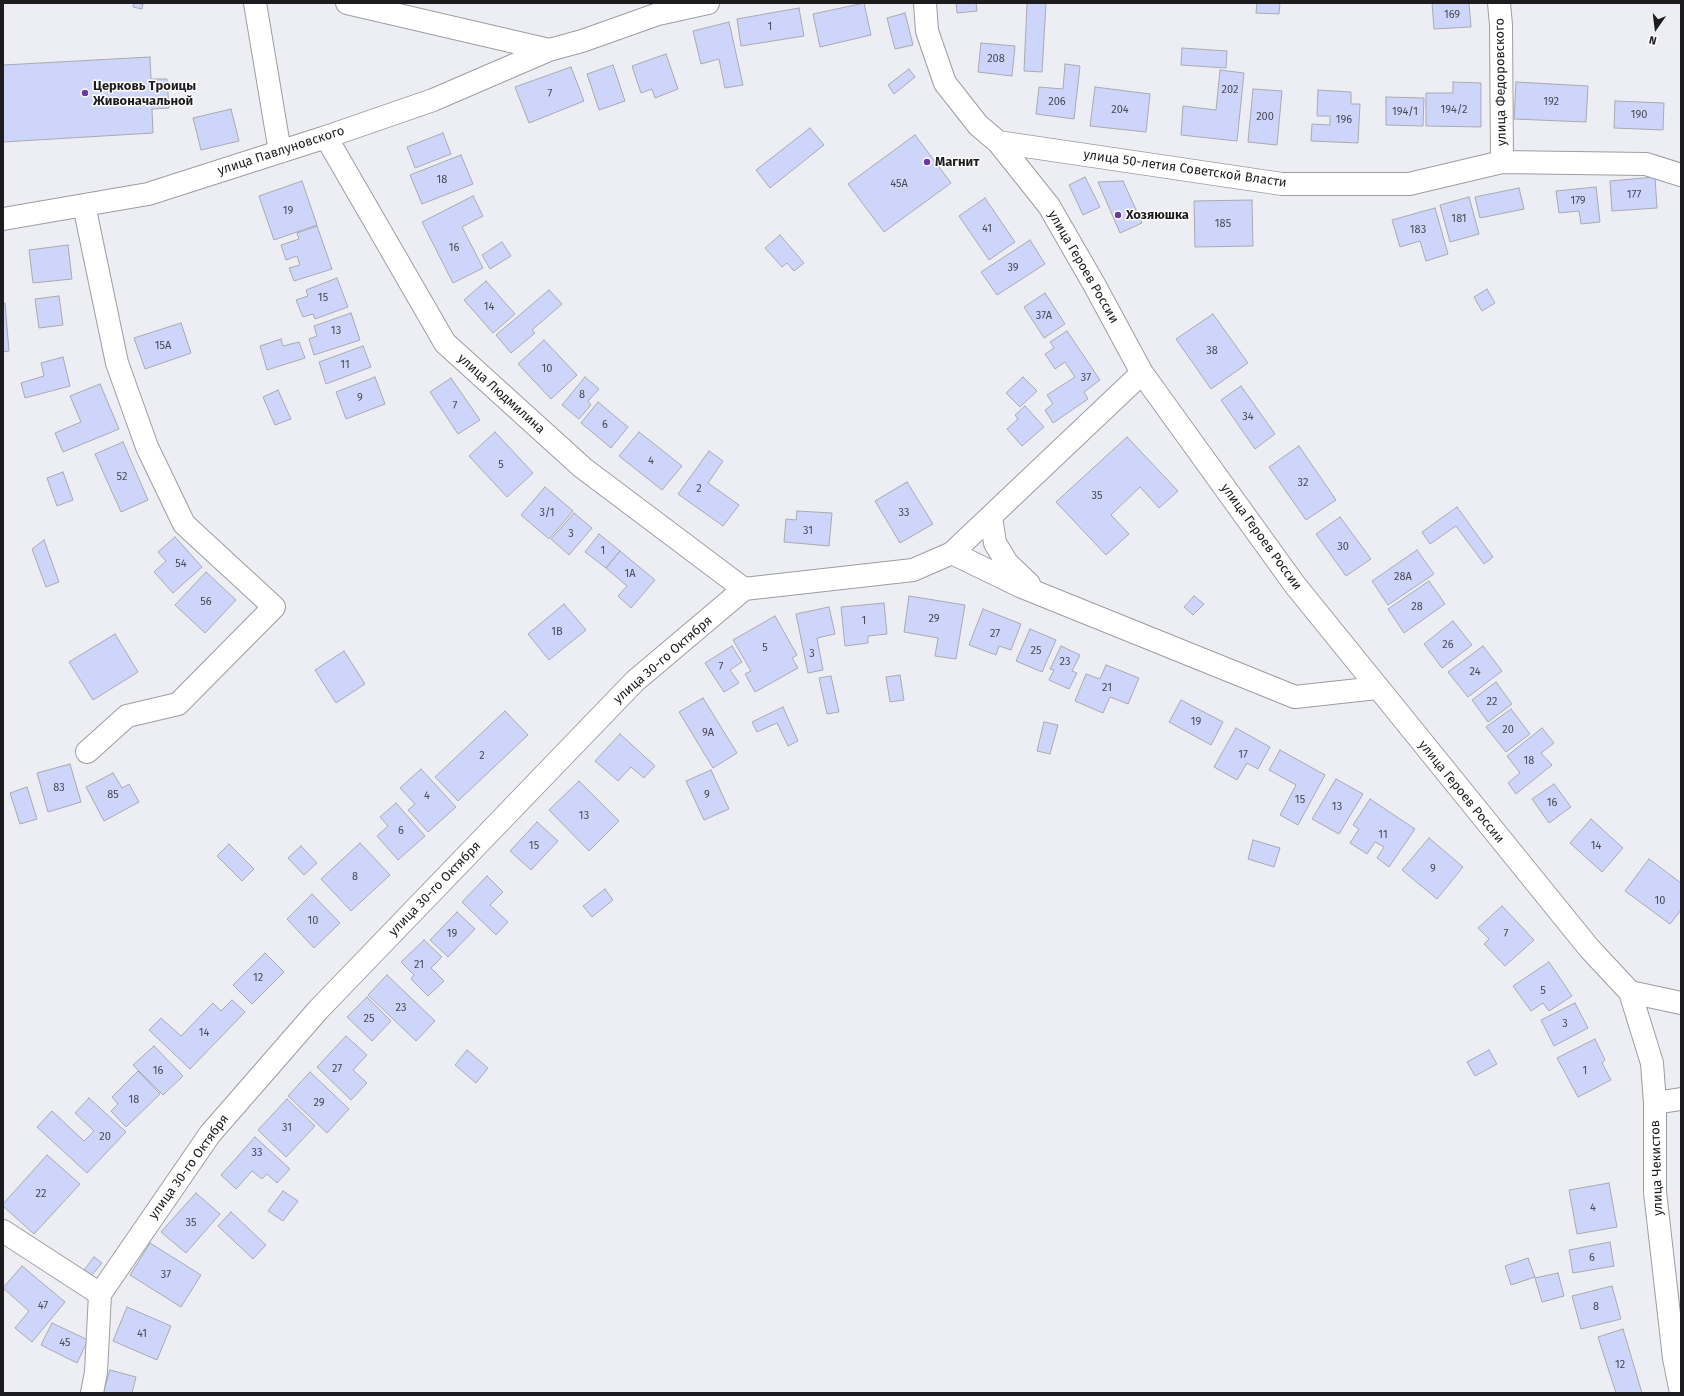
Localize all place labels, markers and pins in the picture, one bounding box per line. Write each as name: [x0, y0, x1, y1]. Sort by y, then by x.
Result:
place label: Церковь Троицы Живоначальной: [93, 78, 196, 109]
marker: Церковь Троицы Живоначальной: [80, 88, 90, 98]
place label: Магнит: [935, 154, 979, 170]
marker: Магнит: [922, 157, 932, 167]
place label: Хозяюшка: [1126, 207, 1189, 223]
marker: Хозяюшка: [1113, 210, 1123, 220]

